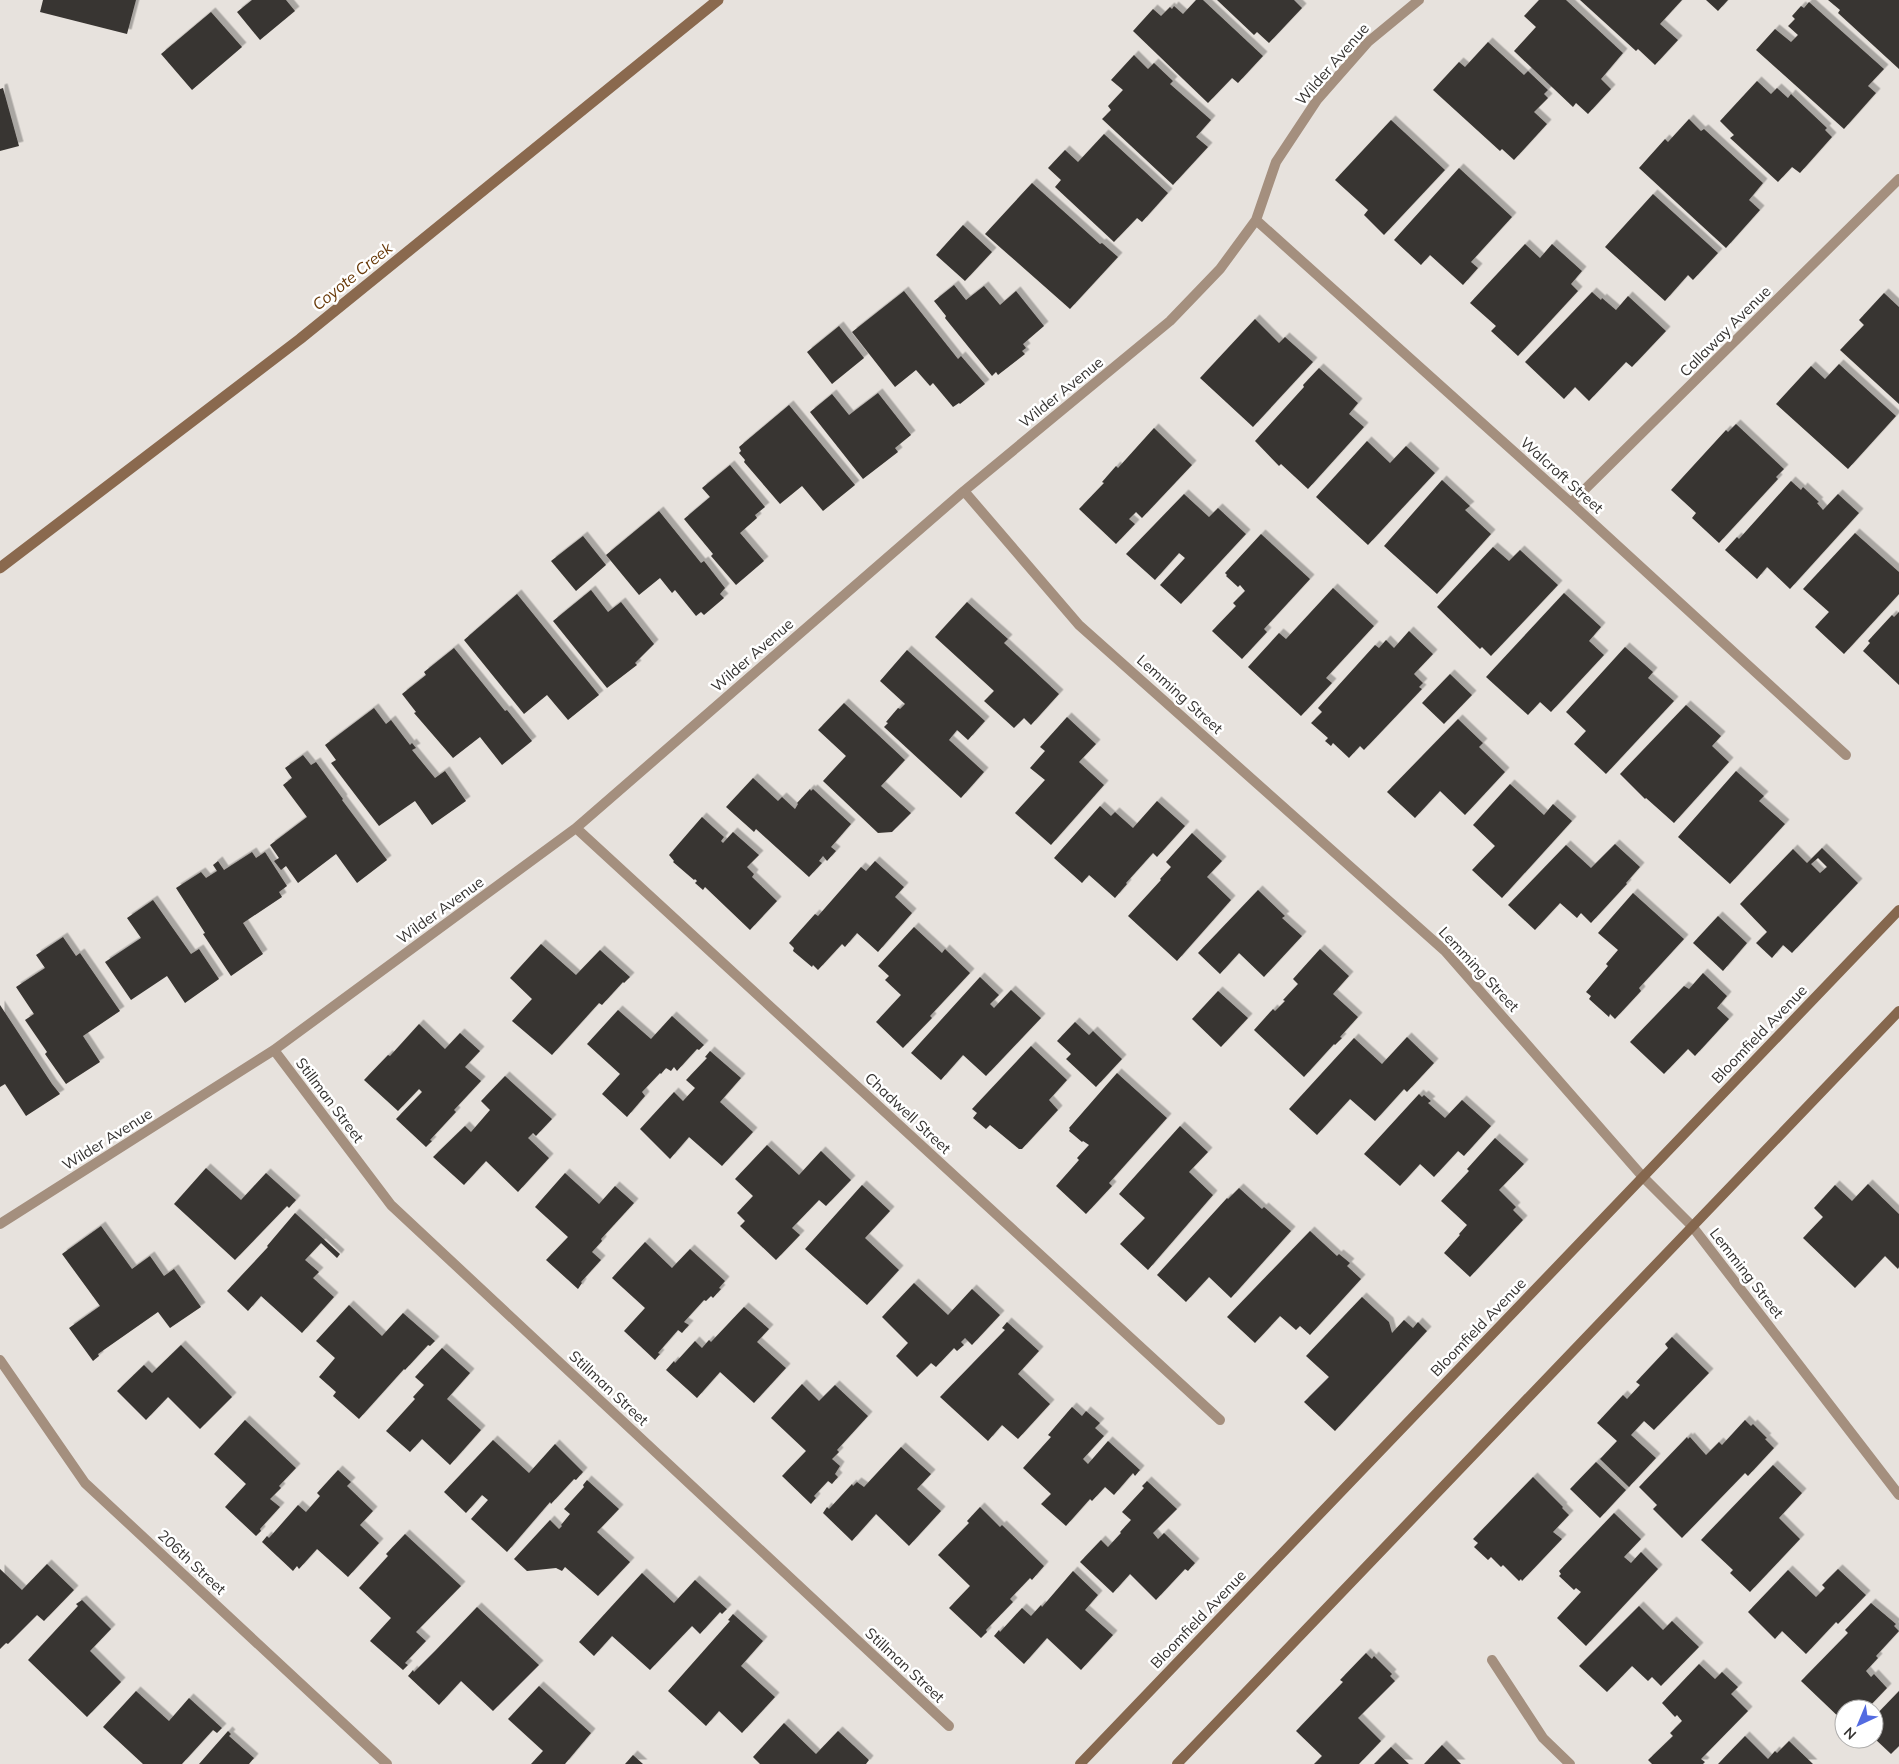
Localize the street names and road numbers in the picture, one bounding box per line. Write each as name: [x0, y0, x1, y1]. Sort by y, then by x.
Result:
street label: Wilder Avenue: [1291, 19, 1373, 109]
street label: Callaway Avenue: [1675, 281, 1775, 381]
street label: Wilder Avenue: [1015, 352, 1107, 432]
street label: Walcroft Street: [1517, 433, 1607, 517]
street label: Wilder Avenue: [707, 614, 797, 696]
street label: Lemming Street: [1133, 650, 1227, 738]
street label: Wilder Avenue: [393, 872, 487, 948]
street label: Lemming Street: [1435, 923, 1523, 1015]
street label: Bloomfield Avenue: [1707, 981, 1811, 1087]
street label: Stillman Street: [292, 1054, 368, 1146]
street label: Chadwell Street: [861, 1068, 955, 1158]
street label: Wilder Avenue: [58, 1104, 156, 1174]
street label: Lemming Street: [1706, 1224, 1788, 1322]
street label: Bloomfield Avenue: [1426, 1274, 1530, 1380]
street label: Stillman Street: [565, 1346, 653, 1430]
street label: 206th Street: [154, 1526, 230, 1598]
street label: Bloomfield Avenue: [1146, 1566, 1250, 1672]
street label: Stillman Street: [861, 1623, 949, 1707]

